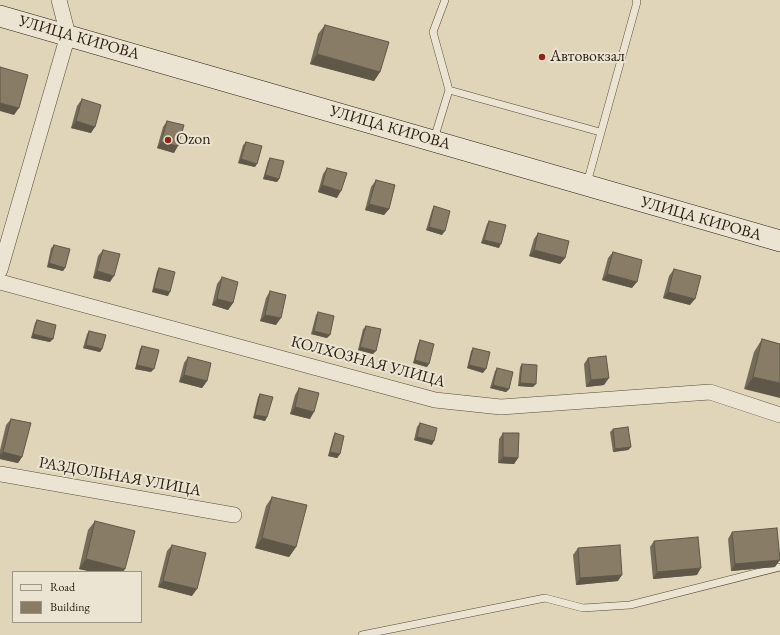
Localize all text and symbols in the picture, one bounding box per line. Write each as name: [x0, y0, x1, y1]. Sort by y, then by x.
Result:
street label: УЛИЦА КИРОВА: [16, 12, 142, 64]
place label: Автовокзал: [550, 47, 625, 67]
marker: Автовокзал: [537, 52, 547, 62]
street label: УЛИЦА КИРОВА: [327, 102, 453, 154]
place label: Ozon: [176, 130, 211, 150]
marker: Ozon: [163, 135, 173, 145]
street label: УЛИЦА КИРОВА: [638, 193, 764, 245]
street label: КОЛХОЗНАЯ УЛИЦА: [289, 332, 447, 392]
street label: РАЗДОЛЬНАЯ УЛИЦА: [37, 453, 203, 501]
legend: [12, 571, 142, 623]
text: Road: [50, 579, 75, 595]
text: Building: [50, 599, 90, 615]

